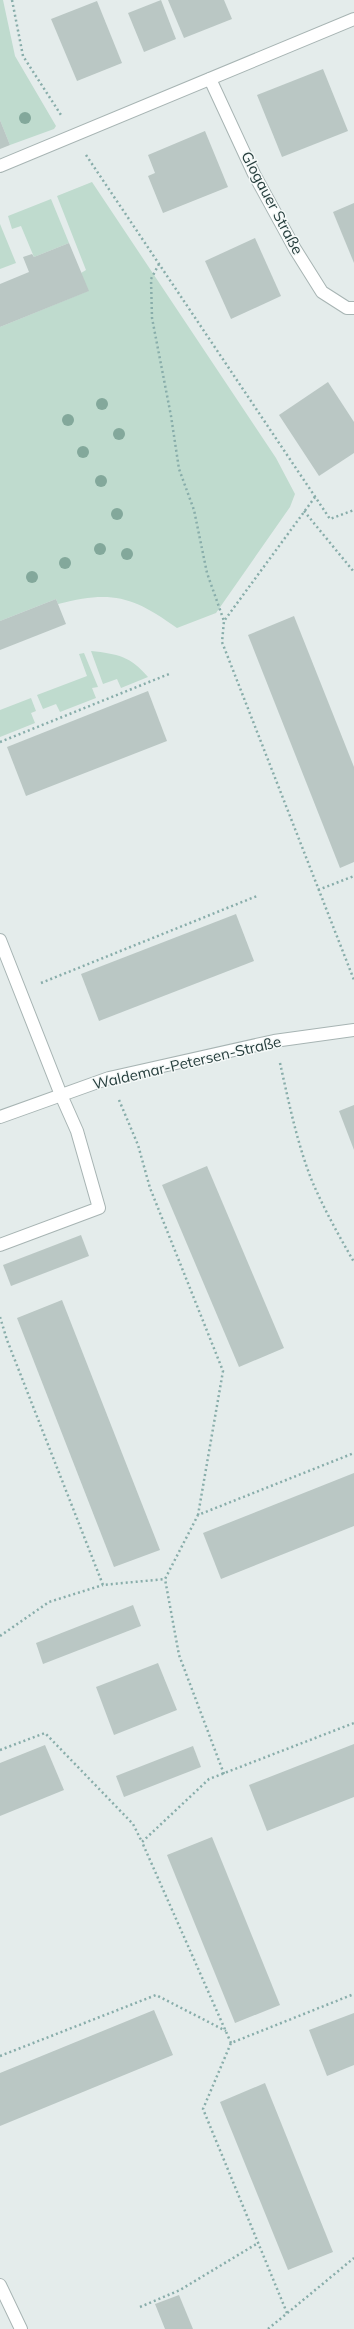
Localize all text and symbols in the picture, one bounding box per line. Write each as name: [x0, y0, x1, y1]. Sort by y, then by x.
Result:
street label: Glogauer Straße: [237, 148, 308, 258]
street label: Waldemar-Petersen-Straße: [91, 1032, 283, 1093]

